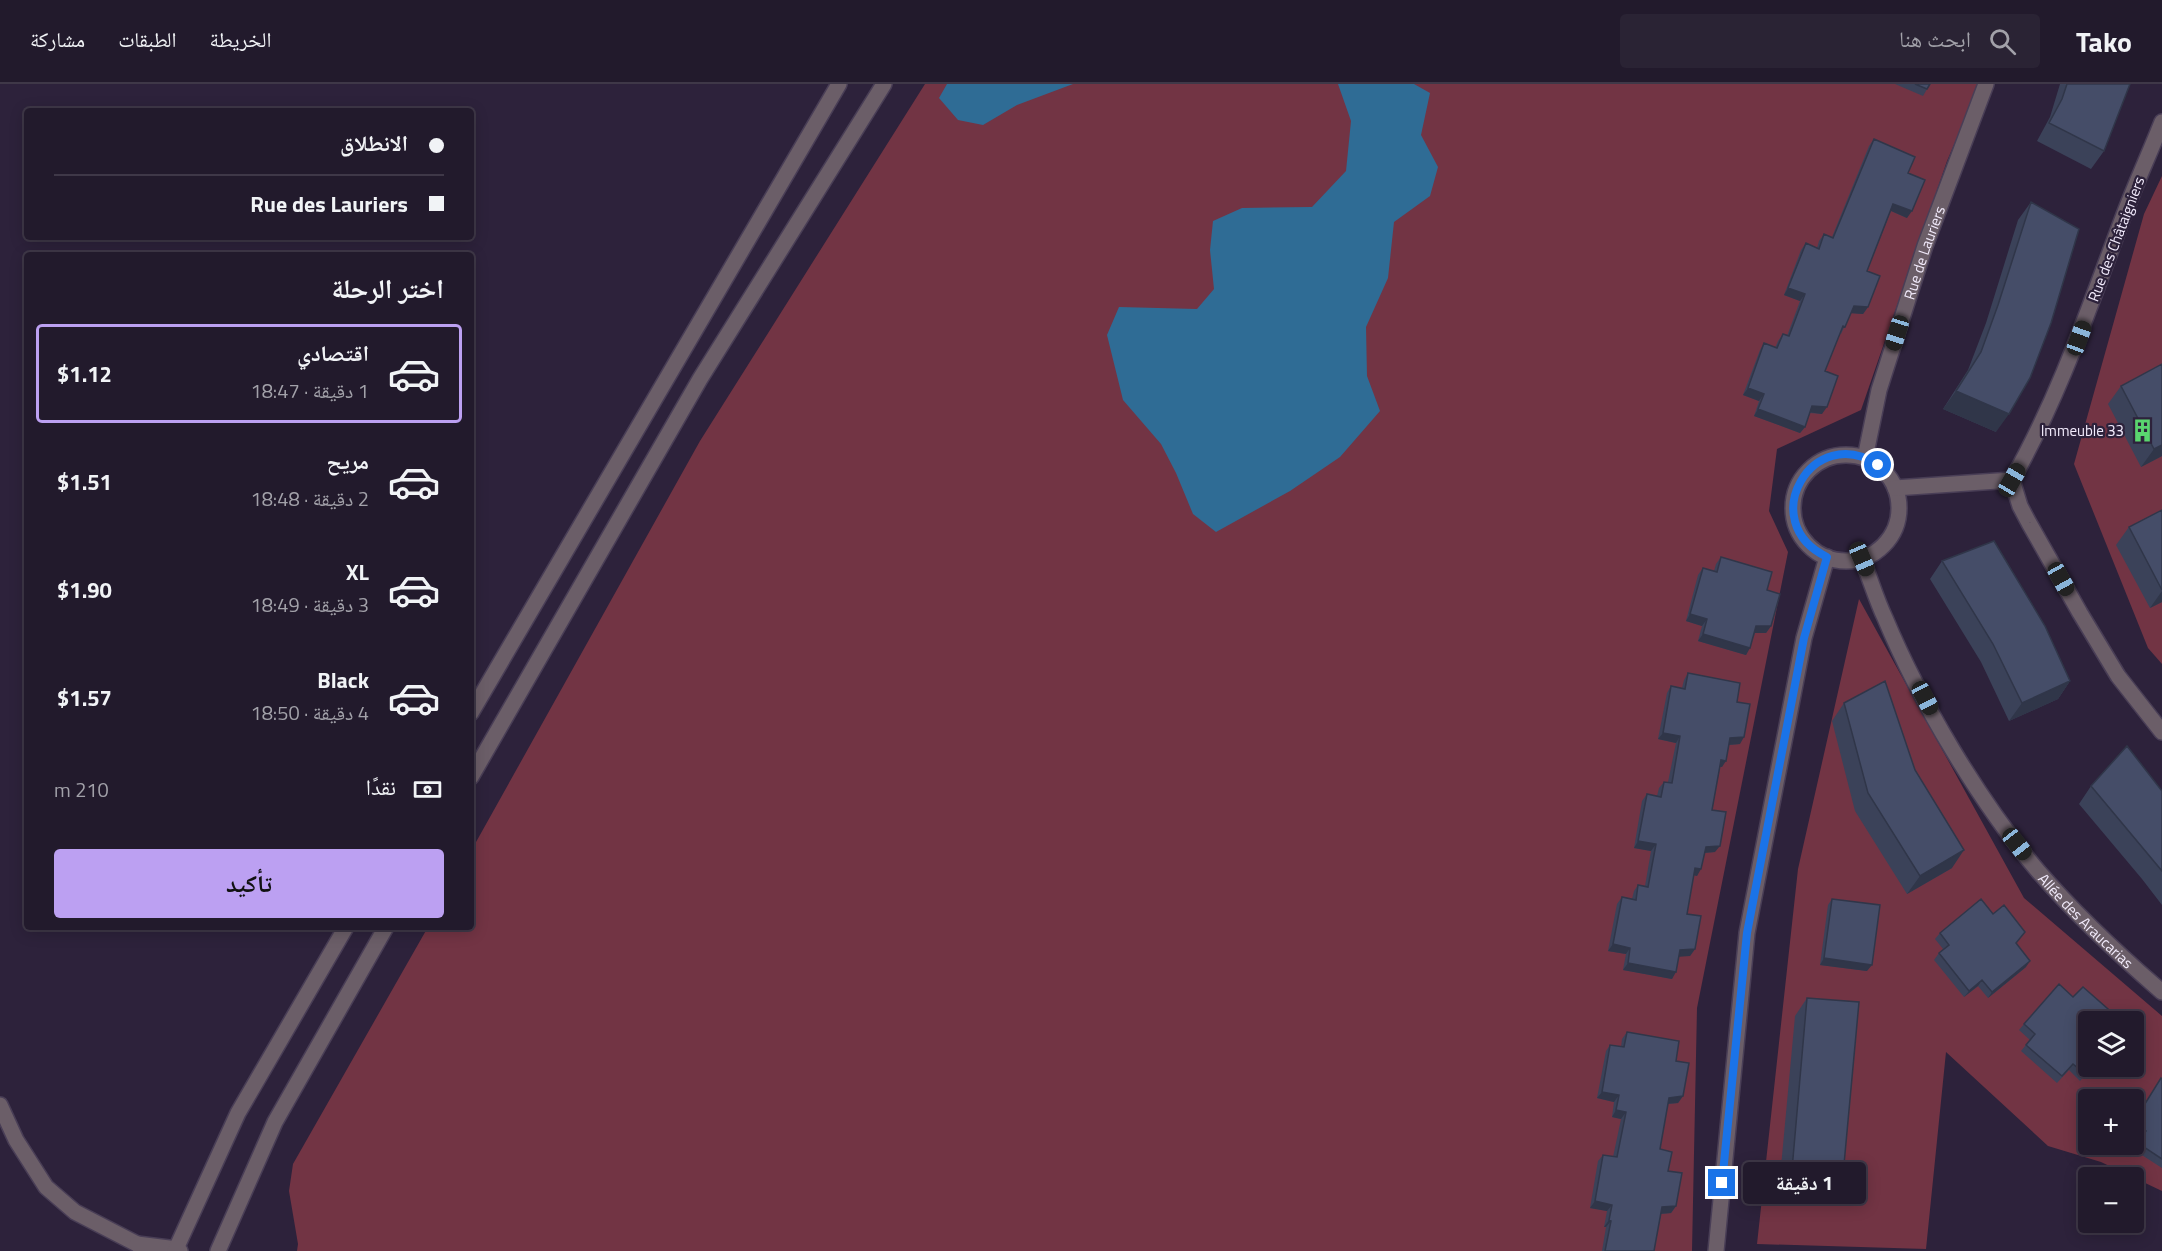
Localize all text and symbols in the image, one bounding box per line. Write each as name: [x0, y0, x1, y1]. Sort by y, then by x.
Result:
search box: [1620, 14, 2040, 68]
text: Tako: [2076, 20, 2132, 63]
text: ابحث هنا: [1899, 22, 1971, 56]
text: مشاركة: [30, 23, 85, 55]
text: الطبقات: [118, 23, 177, 55]
text: الخريطة: [210, 23, 271, 55]
icon: search: [1986, 25, 2019, 58]
text: الانطلاق: [340, 126, 408, 160]
street label: Rue des Châtaigniers: [2082, 173, 2150, 305]
text: Rue des Lauriers: [250, 187, 408, 221]
street label: Rue de Lauriers: [1897, 202, 1951, 302]
text: اختر الرحلة: [332, 267, 444, 308]
car: [1883, 313, 1911, 353]
car: [2064, 318, 2094, 358]
text: اقتصادي: [297, 336, 369, 370]
icon: car: [387, 347, 441, 401]
text: $1.12: [57, 357, 112, 391]
text: 1 دقيقة · 18:47: [250, 375, 369, 406]
building icon: Immeuble 33: [2129, 417, 2155, 443]
place label: Immeuble 33: [2041, 419, 2124, 442]
text: مريح: [326, 444, 369, 478]
route start: [1864, 451, 1891, 478]
icon: car: [387, 455, 441, 509]
car: [1995, 460, 2029, 500]
text: $1.51: [57, 465, 112, 499]
text: 2 دقيقة · 18:48: [250, 483, 369, 514]
car: [1847, 539, 1877, 579]
text: XL: [346, 555, 369, 589]
car: [2044, 559, 2078, 599]
icon: car: [387, 563, 441, 617]
text: $1.90: [57, 573, 112, 607]
text: 3 دقيقة · 18:49: [250, 589, 369, 620]
text: Black: [317, 663, 369, 697]
icon: car: [387, 671, 441, 725]
car: [1909, 678, 1941, 718]
text: $1.57: [57, 681, 112, 715]
text: 4 دقيقة · 18:50: [250, 697, 369, 728]
text: نقدًا: [366, 770, 396, 804]
icon: cash: [411, 773, 444, 806]
text: 210 m: [54, 774, 109, 805]
car: [1999, 824, 2035, 864]
button: تأكيد: [54, 849, 444, 918]
street label: Allée des Araucarias: [2033, 868, 2139, 973]
map controls: [2078, 1011, 2144, 1233]
button: layers: [2078, 1011, 2144, 1077]
button: +: [2078, 1089, 2144, 1155]
callout: 1 دقيقة: [1743, 1162, 1866, 1204]
text: 1 دقيقة: [1776, 1167, 1833, 1198]
button: −: [2078, 1167, 2144, 1233]
route end: [1708, 1169, 1735, 1196]

